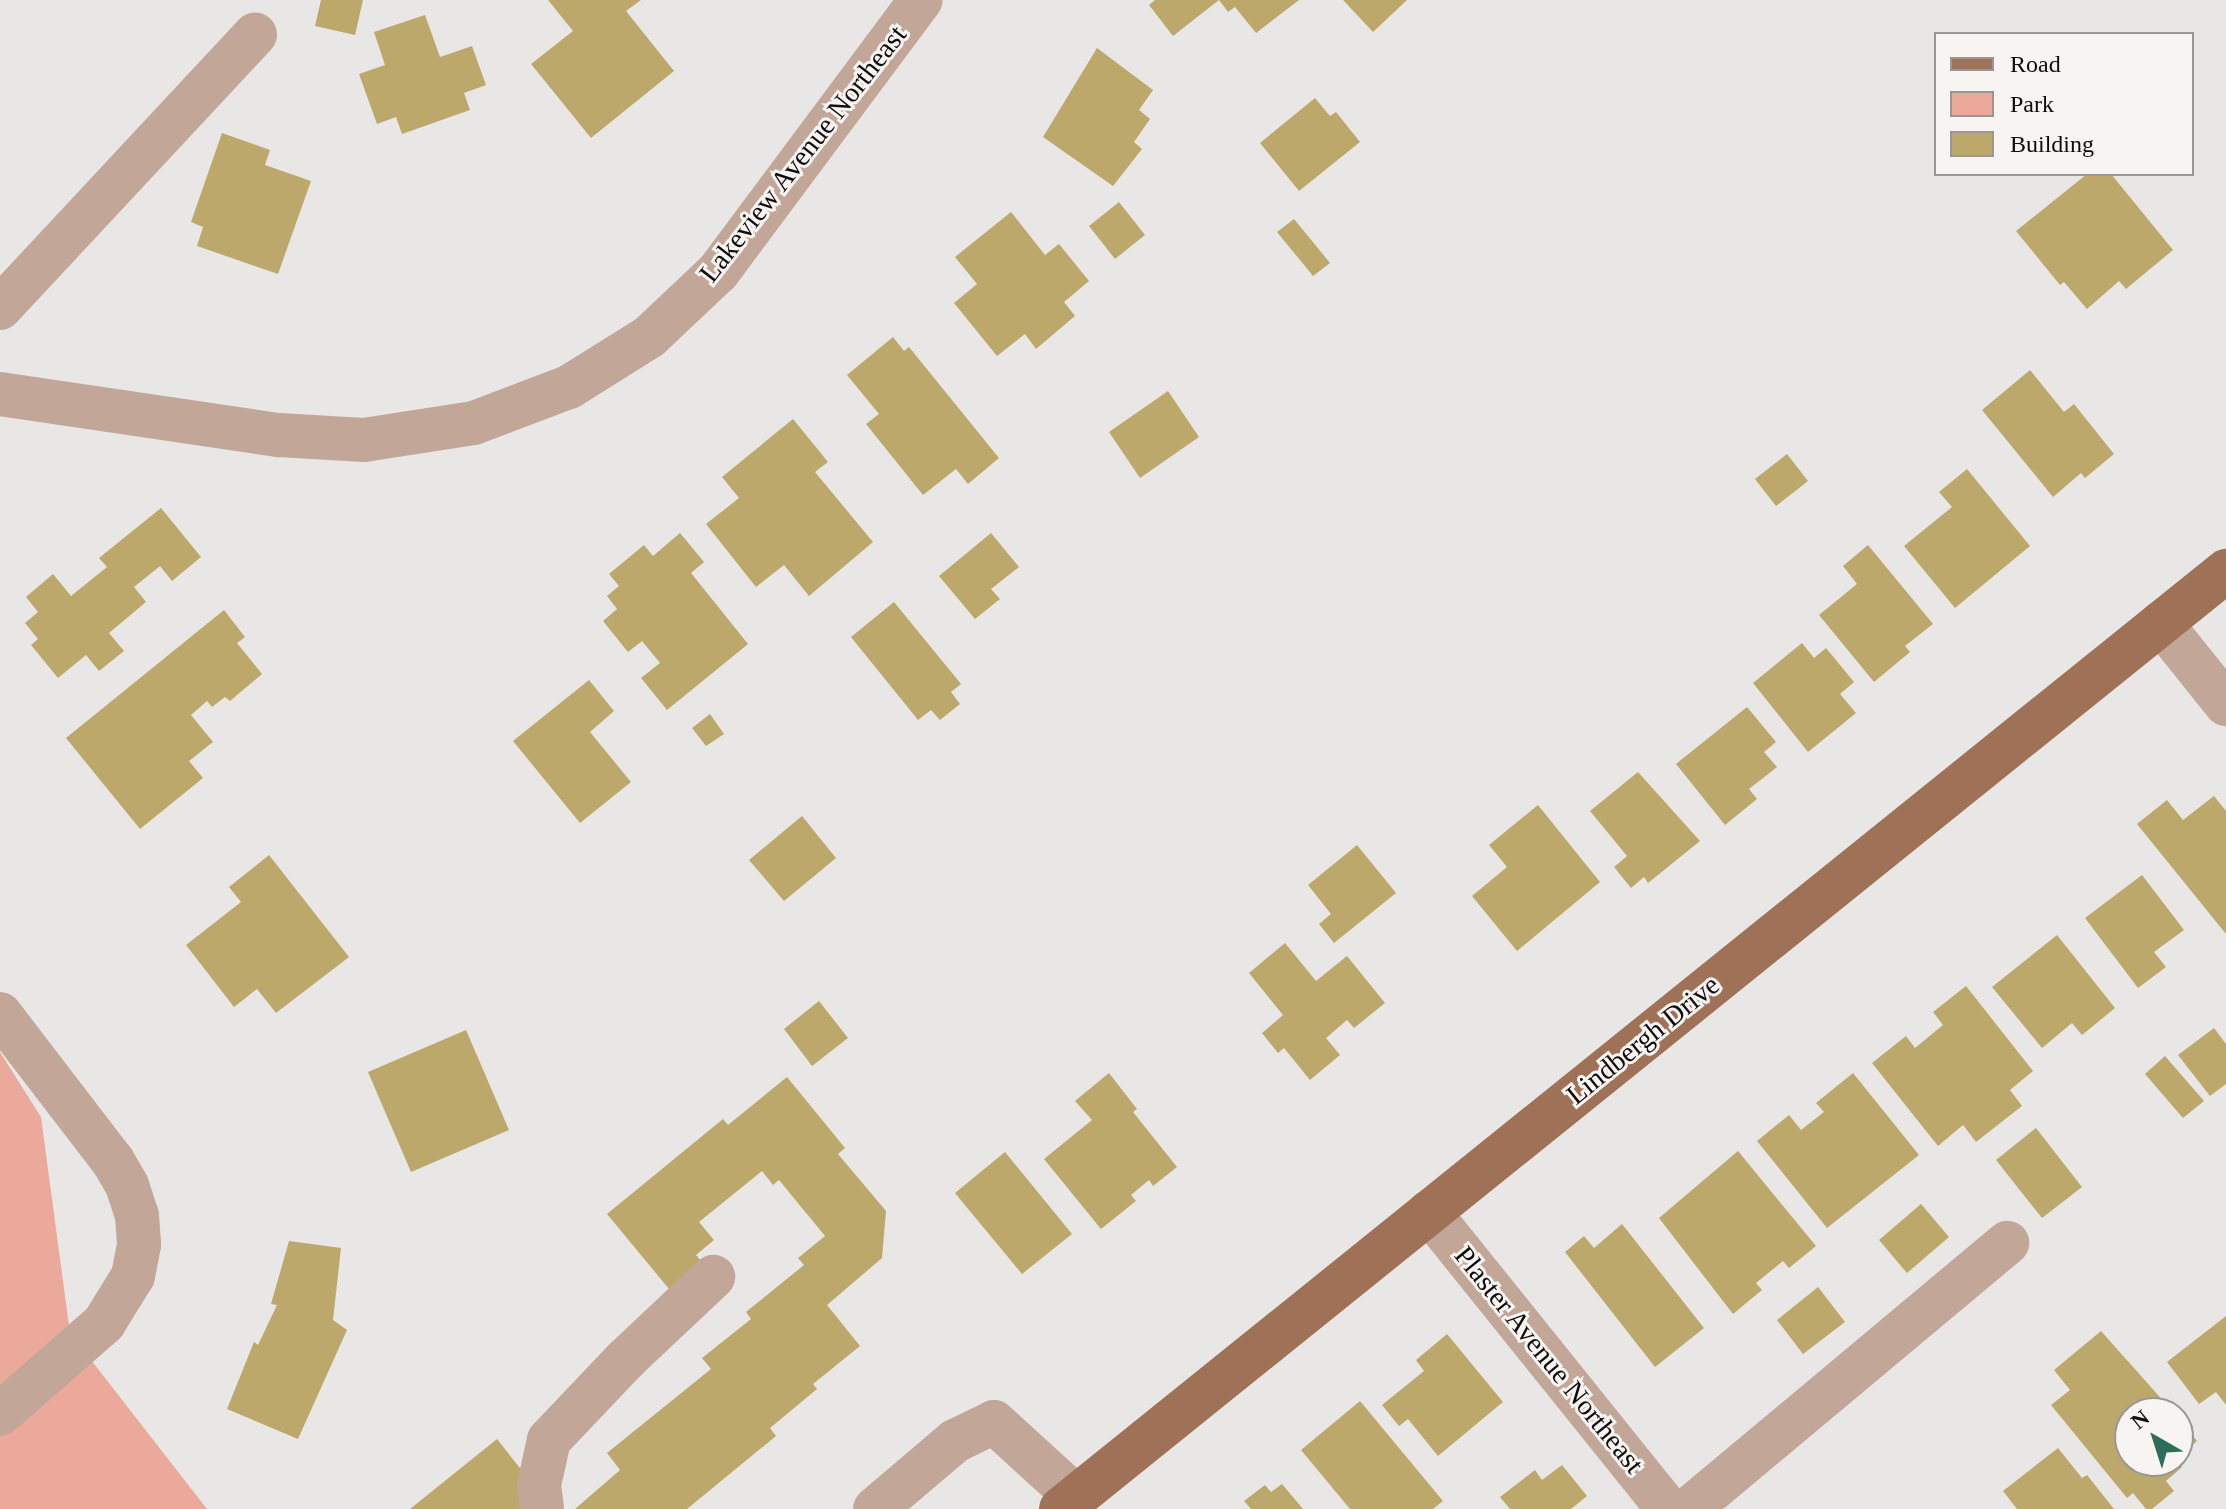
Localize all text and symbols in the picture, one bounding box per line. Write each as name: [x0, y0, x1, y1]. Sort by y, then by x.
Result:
street label: Lakeview Avenue Northeast: [692, 18, 914, 290]
legend: [1934, 32, 2194, 176]
text: Road: [2010, 51, 2061, 77]
text: Park: [2010, 91, 2054, 117]
text: Building: [2010, 131, 2094, 157]
street label: Lindbergh Drive: [1560, 968, 1726, 1112]
street label: Plaster Avenue Northeast: [1447, 1239, 1651, 1481]
north arrow: [2114, 1397, 2194, 1477]
text: N: [2126, 1405, 2154, 1434]

